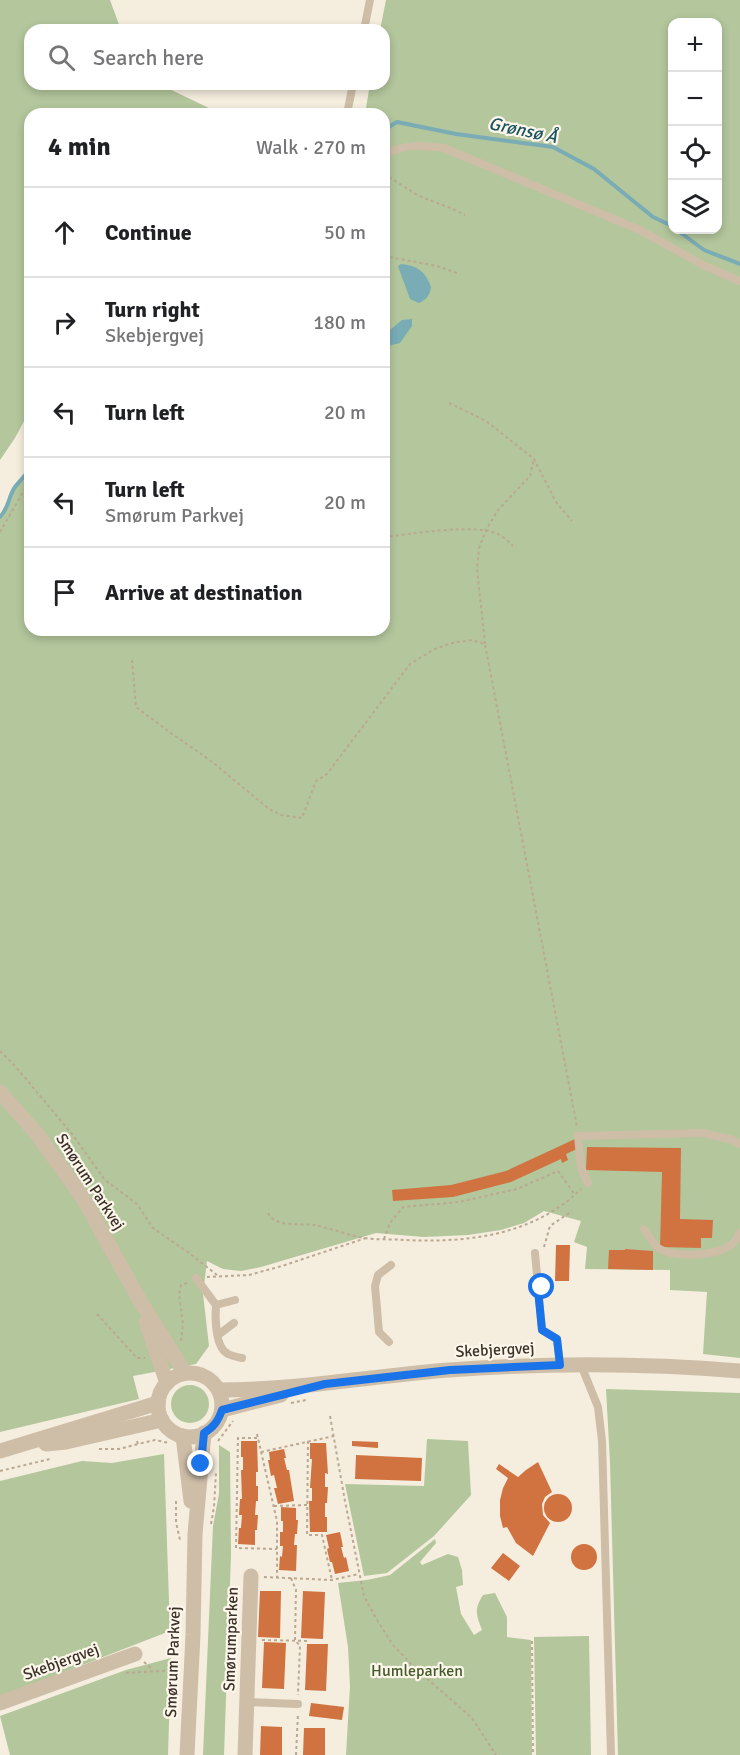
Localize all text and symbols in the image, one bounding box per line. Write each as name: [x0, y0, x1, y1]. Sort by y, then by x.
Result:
map controls: [668, 18, 722, 234]
button: +: [668, 18, 722, 72]
search box: [24, 24, 390, 90]
icon: search: [45, 41, 78, 74]
text: Search here: [93, 44, 204, 71]
button: −: [668, 72, 722, 126]
water label: Grønsø Å: [487, 112, 560, 148]
button: locate: [668, 126, 722, 180]
text: 4 min: [48, 131, 111, 163]
text: Walk · 270 m: [256, 135, 366, 160]
button: layers: [668, 180, 722, 234]
icon: ahead: [48, 216, 81, 249]
text: Continue: [105, 219, 192, 246]
text: 50 m: [324, 220, 366, 245]
text: Turn right: [105, 296, 200, 323]
icon: right: [48, 306, 81, 339]
text: 180 m: [313, 310, 366, 335]
text: Skebjergvej: [105, 323, 204, 348]
icon: left: [48, 396, 81, 429]
text: Turn left: [105, 399, 185, 426]
text: 20 m: [324, 400, 366, 425]
text: Turn left: [105, 476, 185, 503]
icon: left: [48, 486, 81, 519]
text: 20 m: [324, 490, 366, 515]
text: Smørum Parkvej: [105, 503, 244, 528]
icon: arrive: [48, 576, 81, 609]
text: Arrive at destination: [105, 579, 302, 606]
street label: Smørum Parkvej: [51, 1130, 129, 1234]
route start: [528, 1273, 554, 1299]
street label: Skebjergvej: [455, 1338, 535, 1362]
route end: [187, 1450, 213, 1476]
street label: Smørumparken: [219, 1587, 243, 1691]
street label: Smørum Parkvej: [161, 1606, 185, 1718]
street label: Skebjergvej: [20, 1639, 102, 1685]
park label: Humleparken: [371, 1661, 463, 1681]

